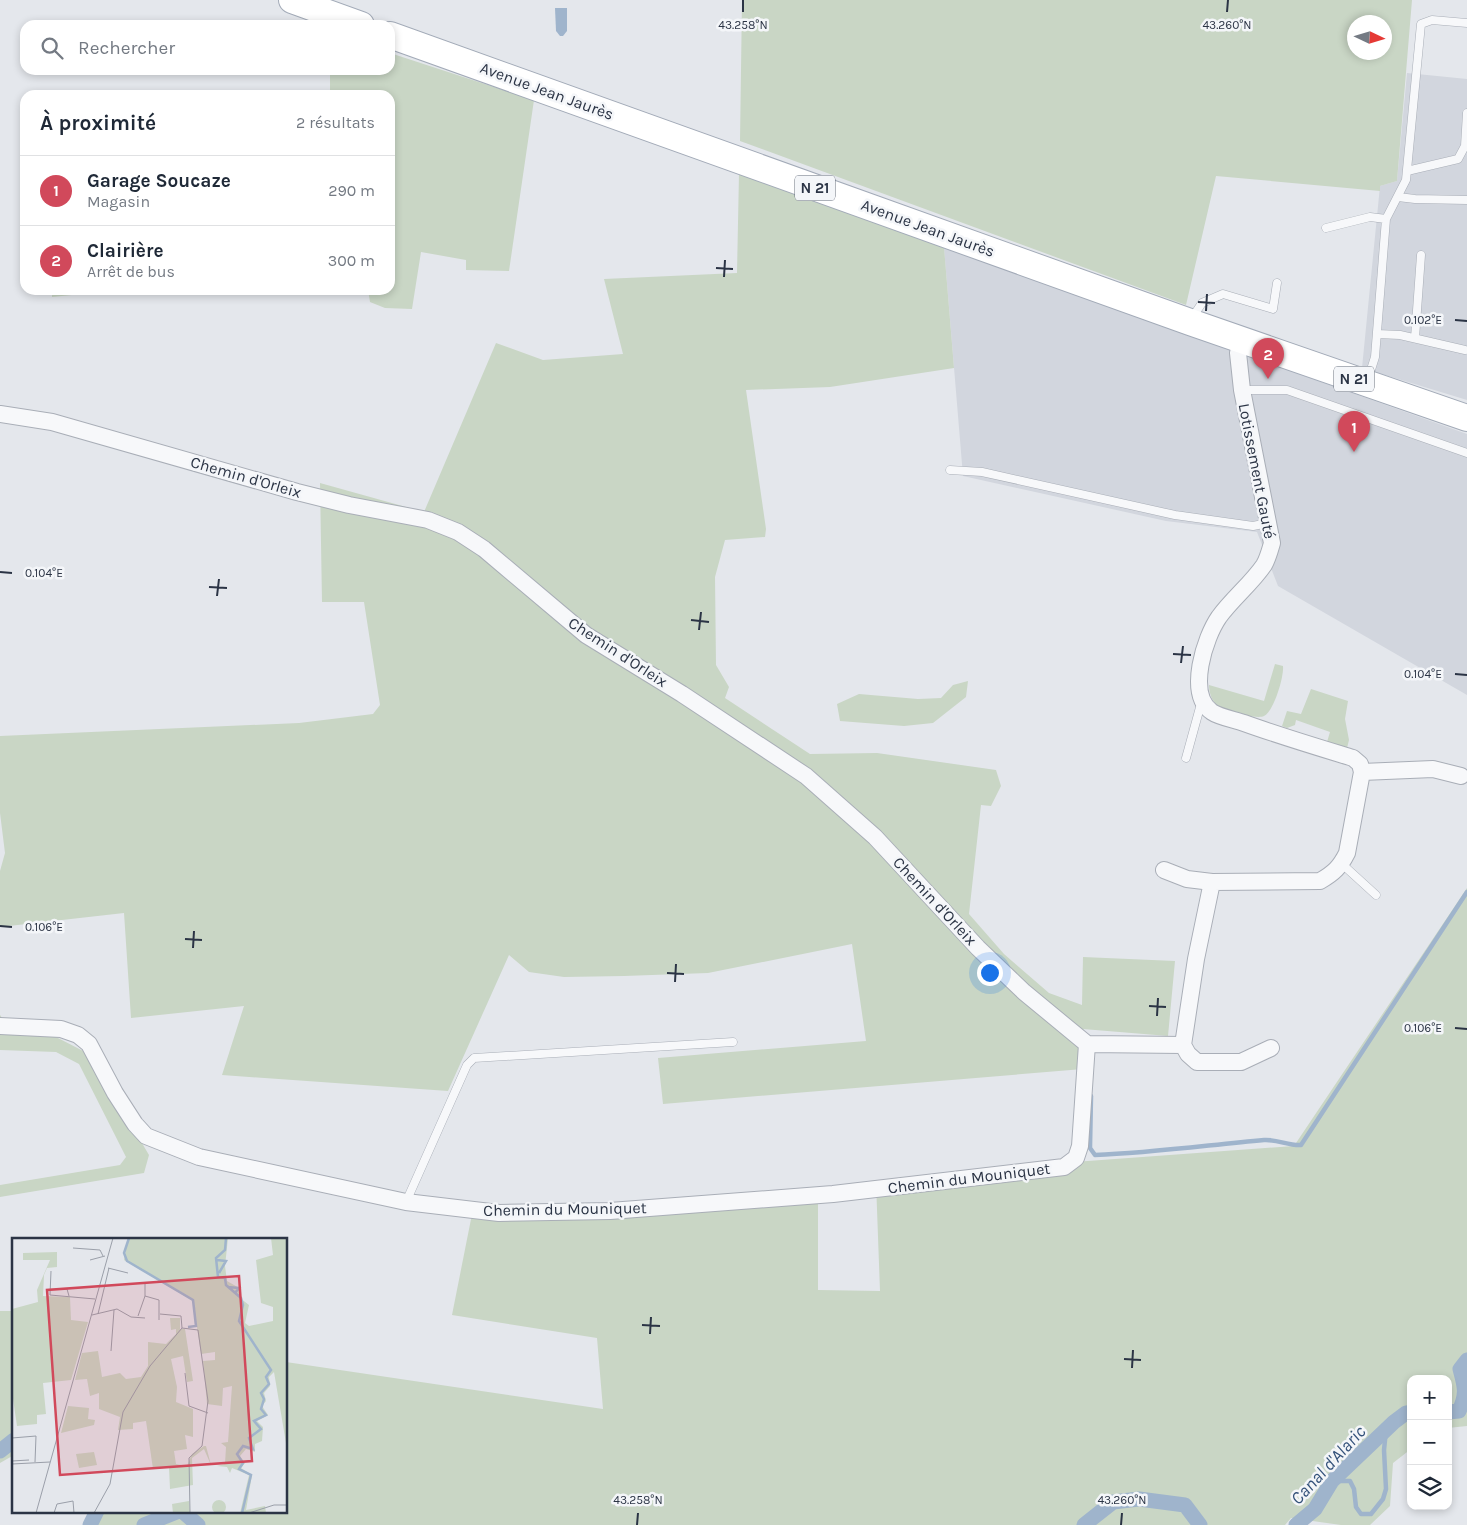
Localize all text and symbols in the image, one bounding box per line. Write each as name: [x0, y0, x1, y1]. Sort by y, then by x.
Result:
north arrow: [1347, 15, 1392, 60]
text: 43.258°N: [718, 18, 768, 32]
text: 43.260°N: [1202, 18, 1252, 32]
search box: [20, 20, 395, 75]
icon: search: [38, 34, 66, 62]
text: Rechercher: [78, 37, 175, 59]
street label: Avenue Jean Jaurès: [478, 58, 616, 124]
text: À proximité: [40, 111, 156, 135]
text: 2 résultats: [296, 113, 375, 132]
text: Garage Soucaze: [87, 170, 231, 192]
road number: N 21: [795, 176, 835, 200]
text: 1: [53, 181, 59, 200]
text: 290 m: [328, 181, 375, 200]
text: Magasin: [87, 192, 150, 211]
street label: Avenue Jean Jaurès: [859, 195, 997, 261]
text: Clairière: [87, 240, 163, 262]
text: 2: [51, 251, 61, 270]
text: 300 m: [328, 251, 375, 270]
text: Arrêt de bus: [87, 262, 175, 281]
text: 0.102°E: [1404, 313, 1442, 327]
pin: 2: [1252, 338, 1284, 379]
road number: N 21: [1334, 366, 1374, 392]
street label: Lotissement Gauté: [1235, 402, 1279, 540]
pin: 1: [1338, 411, 1370, 452]
street label: Chemin d'Orleix: [188, 452, 304, 502]
text: 0.104°E: [25, 566, 63, 580]
street label: Chemin d'Orleix: [565, 613, 671, 691]
text: 0.104°E: [1404, 667, 1442, 681]
street label: Chemin d'Orleix: [889, 853, 981, 949]
text: 0.106°E: [25, 920, 63, 934]
your location: [977, 960, 1003, 986]
text: 0.106°E: [1404, 1021, 1442, 1035]
street label: Chemin du Mouniquet: [887, 1159, 1051, 1197]
street label: Chemin du Mouniquet: [483, 1198, 647, 1220]
inset map: [12, 1238, 288, 1512]
map controls: [1407, 1375, 1452, 1510]
button: +: [1407, 1375, 1452, 1420]
water label: Canal d'Alaric: [1286, 1420, 1371, 1509]
button: −: [1407, 1420, 1452, 1465]
button: layers: [1407, 1465, 1452, 1510]
text: 43.258°N: [613, 1493, 663, 1507]
text: 43.260°N: [1097, 1493, 1147, 1507]

